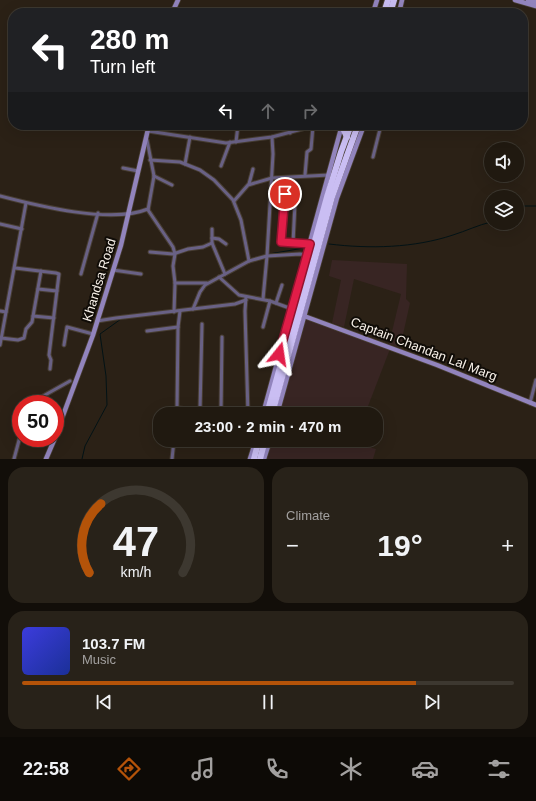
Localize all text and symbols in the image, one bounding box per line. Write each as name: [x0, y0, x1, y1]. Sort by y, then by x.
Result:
icon: left: [24, 24, 76, 76]
text: 280 m: [90, 24, 169, 55]
text: Turn left: [90, 57, 155, 77]
icon: left: [215, 100, 237, 122]
icon: ahead: [257, 100, 279, 122]
icon: right: [299, 100, 321, 122]
map controls: [484, 142, 524, 230]
button: sound: [484, 142, 524, 182]
pin: [268, 177, 302, 211]
icon: arrive: [274, 183, 296, 205]
button: layers: [484, 190, 524, 230]
street label: Khandsa Road: [79, 237, 119, 323]
street label: Captain Chandan Lal Marg: [349, 314, 499, 384]
position arrow: [258, 333, 300, 375]
speed limit sign: 50: [12, 395, 64, 447]
text: 23:00 · 2 min · 470 m: [195, 418, 341, 435]
text: Climate: [286, 508, 330, 523]
text: 47: [113, 518, 159, 565]
text: 19°: [377, 529, 423, 562]
text: −: [286, 533, 299, 558]
text: +: [501, 533, 514, 558]
text: km/h: [121, 564, 152, 580]
text: 103.7 FM: [82, 635, 145, 652]
text: Music: [82, 652, 116, 667]
icon: previous: [93, 691, 115, 713]
icon: pause: [257, 691, 279, 713]
icon: next: [421, 691, 443, 713]
icon: directions: [115, 755, 143, 783]
icon: music: [189, 755, 217, 783]
icon: phone: [263, 755, 291, 783]
icon: climate: [337, 755, 365, 783]
icon: car: [411, 755, 439, 783]
icon: filters: [485, 755, 513, 783]
text: 22:58: [23, 759, 69, 779]

